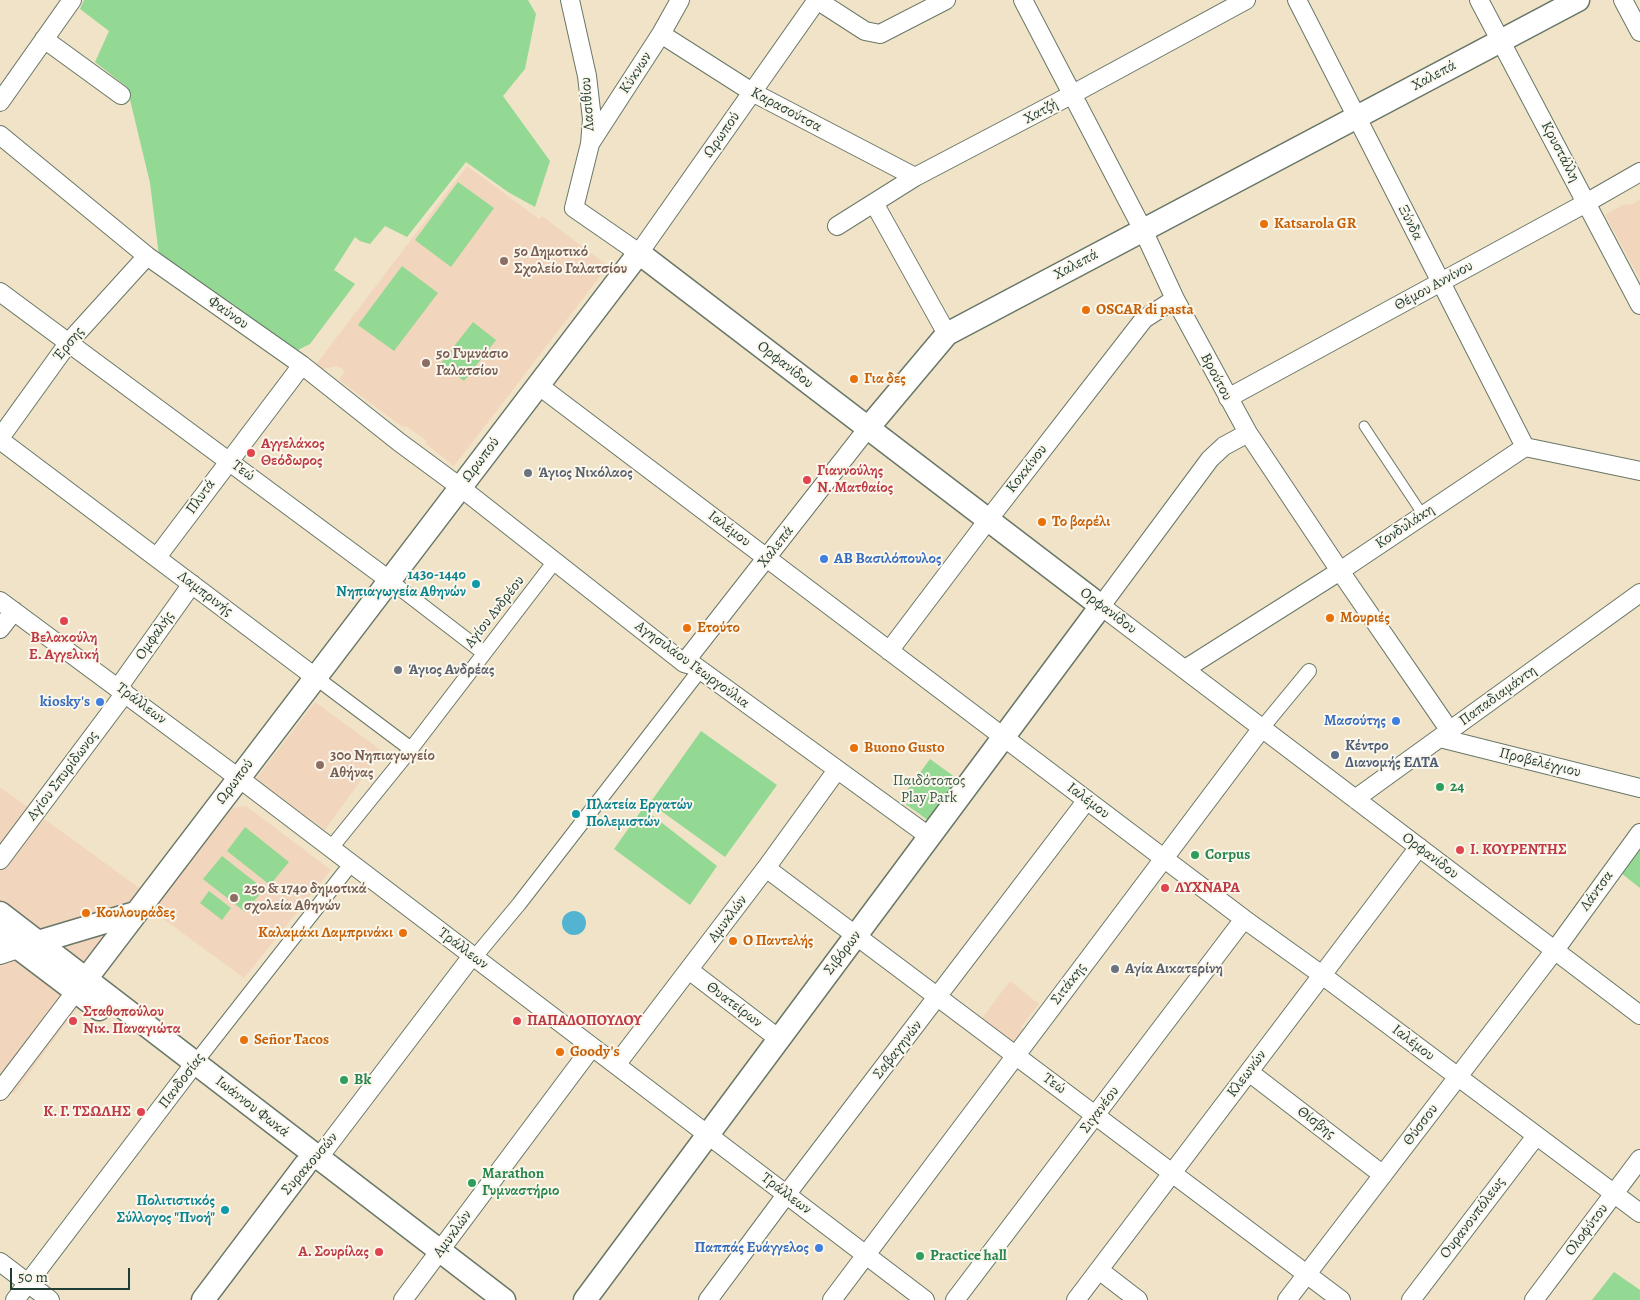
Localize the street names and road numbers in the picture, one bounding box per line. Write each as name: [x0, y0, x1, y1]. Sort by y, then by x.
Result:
street label: Κύκνων: [616, 49, 656, 97]
street label: Χαλεπά: [1409, 57, 1459, 95]
street label: Λασιθίου: [577, 76, 599, 132]
street label: Καρασούτσα: [747, 84, 825, 136]
street label: Χατζή: [1021, 95, 1061, 129]
street label: Ωρωπού: [700, 108, 744, 162]
street label: Κρυστάλλη: [1537, 119, 1583, 185]
street label: Ξύνδα: [1394, 202, 1426, 244]
street label: Χαλεπά: [1051, 246, 1101, 284]
street label: Θέμου Αννίνου: [1392, 257, 1476, 315]
street label: Φαύνου: [204, 293, 252, 333]
street label: Έρσης: [50, 323, 88, 365]
street label: Ορφανίδου: [753, 337, 817, 393]
street label: Βρούτου: [1196, 350, 1236, 404]
street label: Ωρωπού: [458, 434, 504, 486]
street label: Κοκκίνου: [1003, 441, 1051, 497]
street label: Τεώ: [228, 456, 258, 486]
street label: Πλυτά: [182, 476, 220, 518]
street label: Κονδυλάκη: [1372, 501, 1438, 553]
street label: Ιαλέμου: [704, 507, 754, 551]
street label: Χαλεπά: [754, 523, 798, 571]
street label: Λαμπρινής: [174, 567, 236, 621]
street label: Αγίου Ανδρέου: [461, 572, 529, 652]
street label: Ορφανίδου: [1076, 584, 1140, 638]
street label: Ομφαλής: [132, 608, 178, 664]
street label: Αγησιλάου Γεωργούλια: [631, 617, 753, 713]
street label: Παπαδιαμάντη: [1456, 662, 1540, 730]
street label: Τράλλεων: [112, 679, 170, 729]
street label: Αγίου Σπυρίδωνος: [23, 728, 103, 824]
street label: Προβελέγγιου: [1497, 744, 1583, 782]
street label: Ωρωπού: [212, 756, 258, 808]
street label: Ιαλέμου: [1063, 779, 1113, 823]
street label: Ορφανίδου: [1398, 829, 1462, 883]
street label: Λάντσα: [1576, 867, 1618, 915]
street label: Αμυκλών: [704, 892, 752, 946]
street label: Τράλλεων: [434, 924, 492, 974]
street label: Σιβόρων: [820, 927, 866, 979]
street label: Σιτάκης: [1047, 960, 1091, 1008]
street label: Θυατείρων: [702, 978, 766, 1032]
street label: Σαβαγηνών: [870, 1017, 926, 1083]
street label: Ιαλέμου: [1388, 1021, 1438, 1065]
street label: Κλεωνών: [1223, 1047, 1271, 1101]
street label: Πανδοσίας: [155, 1050, 209, 1112]
street label: Τεώ: [1039, 1069, 1069, 1099]
street label: Ιωάννου Φωκά: [211, 1073, 293, 1141]
street label: Σιγανέου: [1077, 1083, 1123, 1137]
street label: Θύσσου: [1400, 1101, 1442, 1149]
street label: Θίσβης: [1293, 1103, 1339, 1143]
street label: Συρακουσών: [278, 1129, 342, 1199]
street label: Τράλλεων: [757, 1169, 815, 1219]
street label: Ουρανουπόλεως: [1436, 1174, 1510, 1262]
street label: Ολοφύτου: [1562, 1200, 1612, 1260]
street label: Αμυκλών: [430, 1207, 476, 1261]

